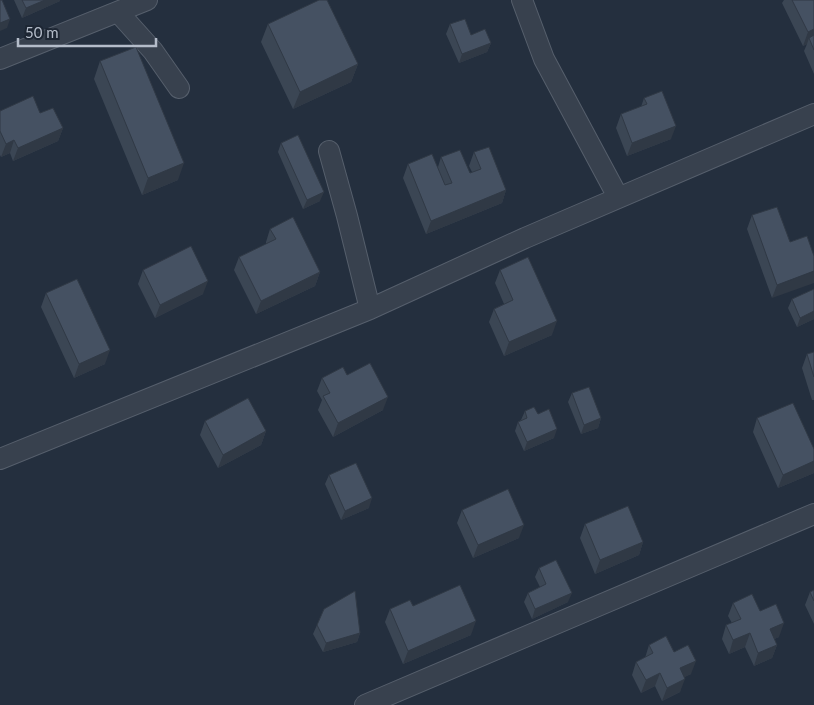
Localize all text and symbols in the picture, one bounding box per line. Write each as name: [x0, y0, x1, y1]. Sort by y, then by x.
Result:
scale bar: [18, 15, 155, 47]
text: 50 m: [25, 23, 59, 41]

